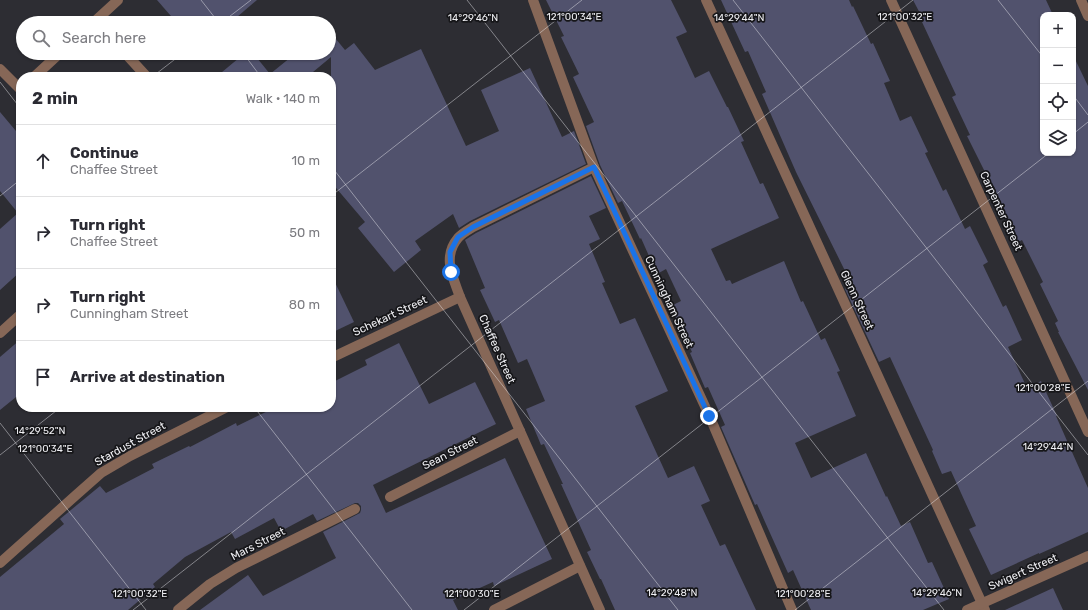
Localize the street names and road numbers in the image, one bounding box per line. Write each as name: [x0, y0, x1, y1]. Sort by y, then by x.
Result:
street label: Carpenter Street: [977, 169, 1025, 253]
street label: Cunningham Street: [642, 254, 696, 351]
street label: Glenn Street: [838, 268, 877, 332]
street label: Schekart Street: [351, 293, 430, 339]
street label: Chaffee Street: [476, 312, 518, 386]
street label: Stardust Street: [92, 419, 168, 469]
street label: Sean Street: [420, 433, 480, 472]
street label: Mars Street: [229, 524, 288, 563]
street label: Swigert Street: [987, 551, 1060, 593]

